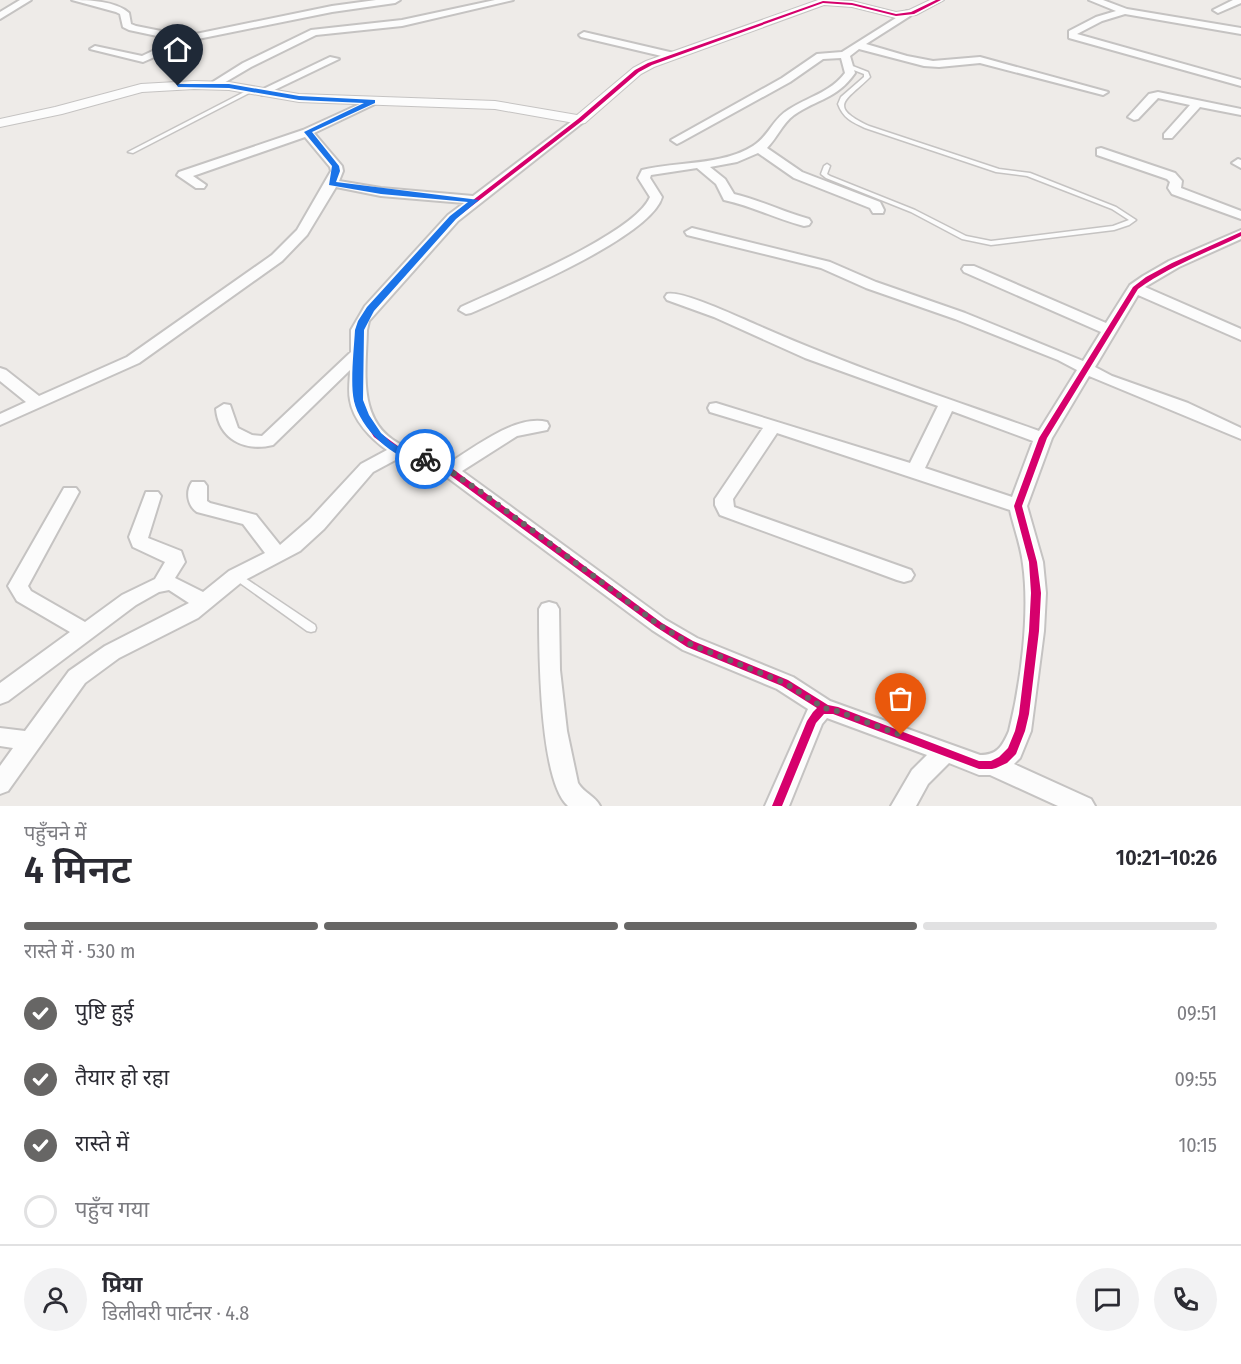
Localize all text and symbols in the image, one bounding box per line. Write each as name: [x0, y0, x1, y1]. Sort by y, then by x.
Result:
pin: [152, 24, 203, 86]
icon: home: [161, 33, 194, 66]
courier: [395, 429, 455, 489]
icon: bike: [409, 443, 442, 476]
pin: [875, 673, 926, 735]
icon: bag: [884, 682, 917, 715]
text: पहुँचने में: [24, 821, 86, 845]
text: 10:21–10:26: [1116, 844, 1217, 871]
text: 4 मिनट: [24, 847, 131, 893]
text: रास्ते में · 530 m: [24, 939, 135, 963]
icon: check: [24, 997, 57, 1030]
text: पुष्टि हुई: [75, 998, 134, 1025]
text: 09:51: [1177, 1001, 1217, 1025]
icon: check: [24, 1063, 57, 1096]
text: तैयार हो रहा: [75, 1064, 169, 1091]
text: 09:55: [1174, 1067, 1217, 1091]
icon: check: [24, 1129, 57, 1162]
text: रास्ते में: [75, 1130, 129, 1157]
text: 10:15: [1178, 1133, 1217, 1157]
text: पहुँच गया: [75, 1196, 149, 1223]
button: person: [24, 1268, 87, 1331]
button: chat: [1076, 1268, 1139, 1331]
button: phone: [1154, 1268, 1217, 1331]
text: प्रिया: [102, 1271, 142, 1298]
text: डिलीवरी पार्टनर · 4.8: [102, 1301, 249, 1325]

